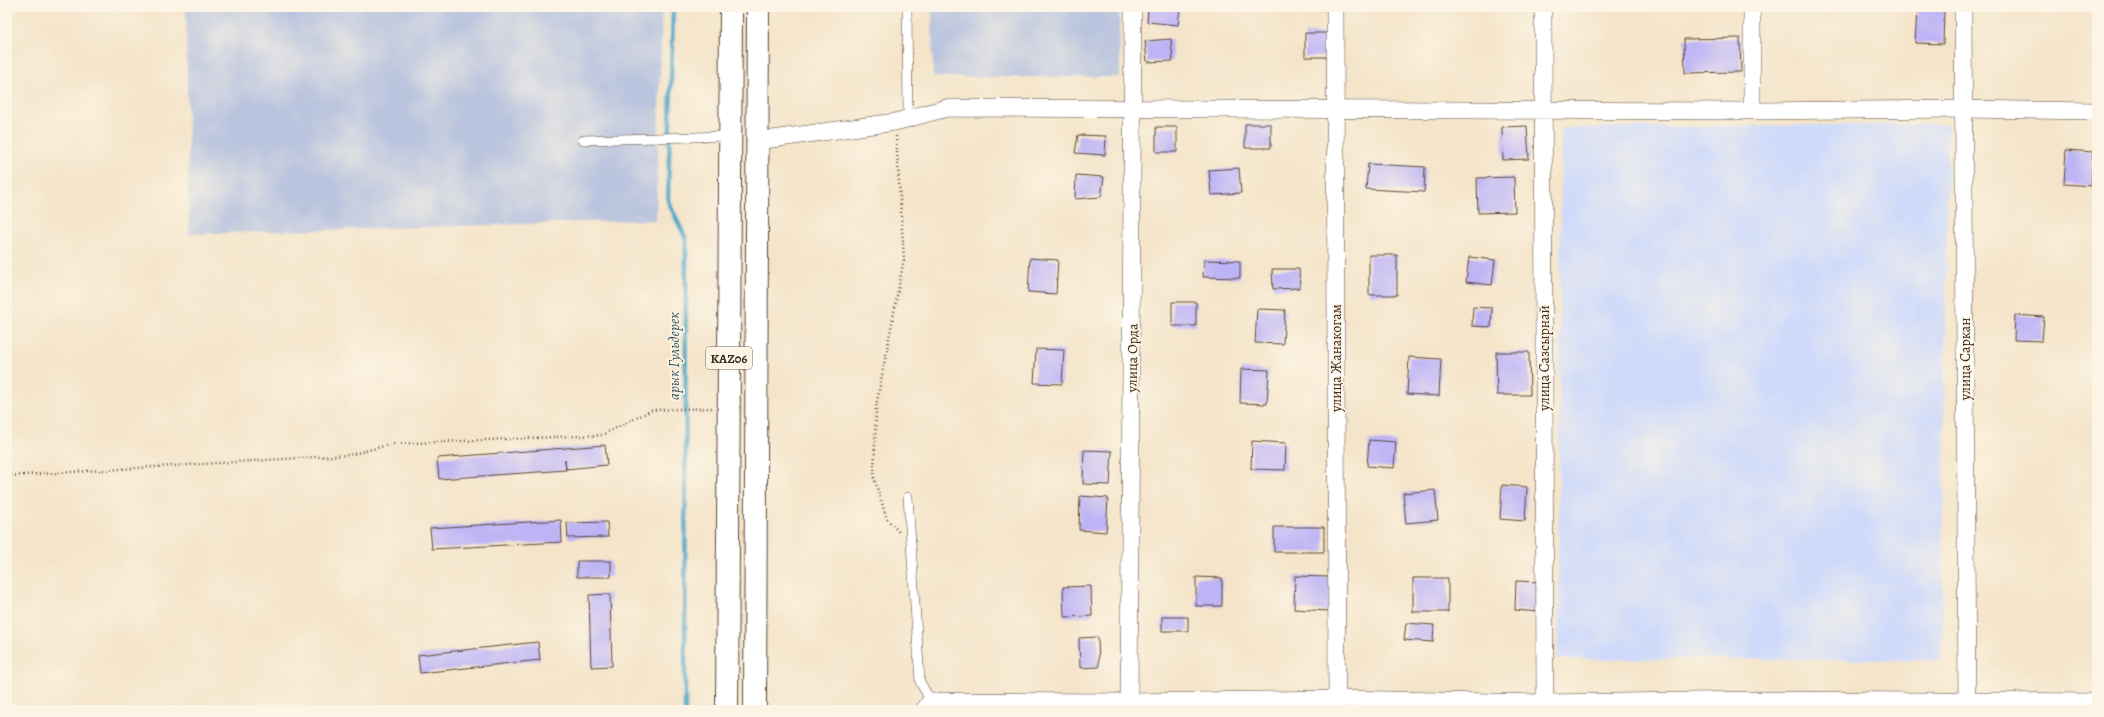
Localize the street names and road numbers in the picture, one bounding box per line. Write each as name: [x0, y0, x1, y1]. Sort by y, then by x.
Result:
street label: улица Жанакогам: [1327, 304, 1346, 413]
street label: улица Сазсырнай: [1535, 305, 1554, 412]
street label: улица Саркан: [1956, 318, 1975, 401]
street label: улица Орда: [1122, 323, 1143, 394]
road number: KАZ06: [706, 347, 752, 369]

